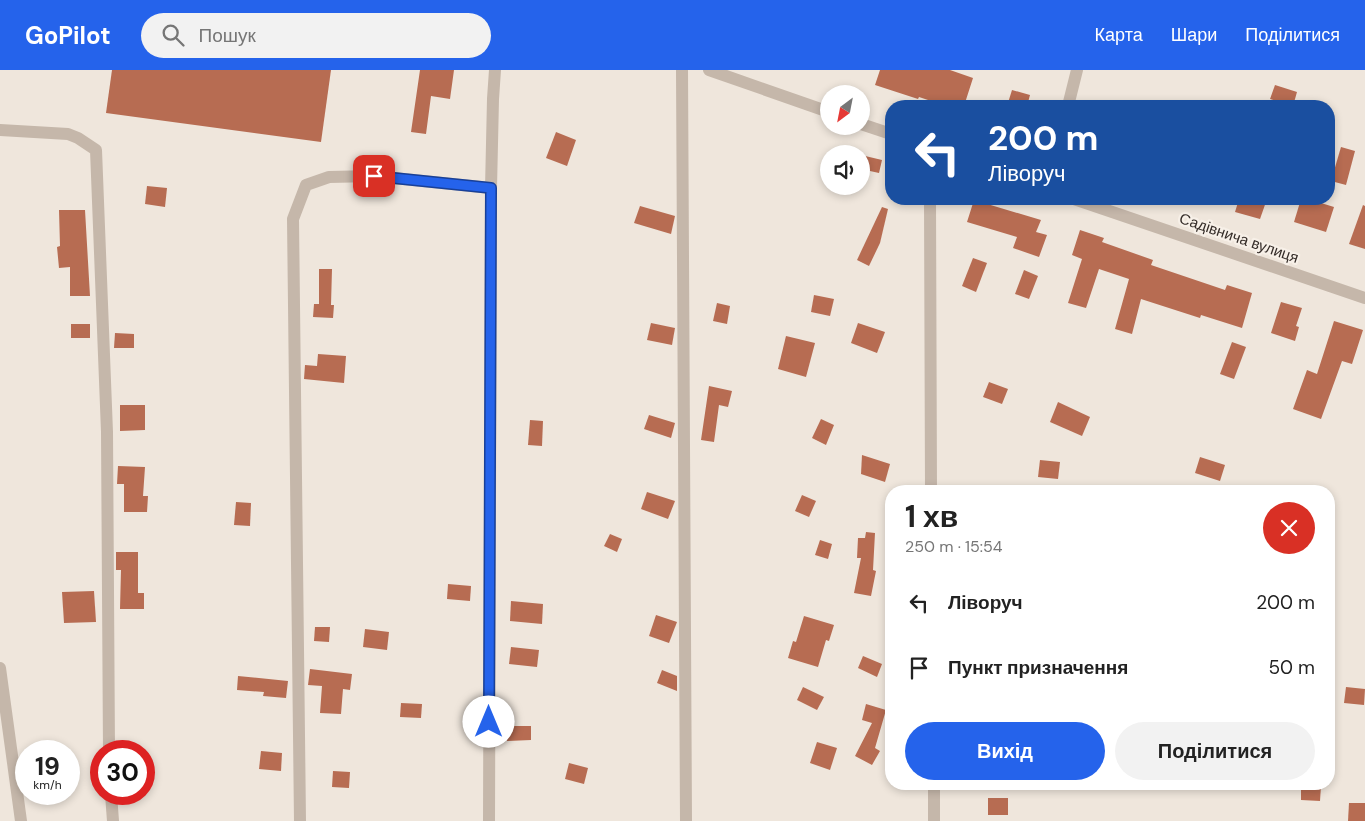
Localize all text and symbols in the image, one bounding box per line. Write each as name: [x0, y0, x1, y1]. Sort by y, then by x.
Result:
search box: [141, 13, 491, 58]
text: GoPilot: [25, 20, 111, 51]
icon: search: [159, 21, 187, 49]
text: Пошук: [199, 23, 256, 48]
text: Карта: [1095, 23, 1143, 47]
text: Шари: [1171, 23, 1217, 47]
text: Поділитися: [1245, 23, 1340, 47]
north arrow: [820, 85, 870, 135]
map controls: [820, 85, 870, 195]
text: 200 m: [988, 115, 1099, 161]
icon: left: [905, 120, 970, 185]
button: sound: [820, 145, 870, 195]
pin: [353, 155, 395, 197]
text: Ліворуч: [988, 159, 1065, 188]
icon: arrive: [360, 162, 388, 190]
street label: Садівнича вулиця: [1177, 208, 1301, 268]
text: 1 хв: [905, 497, 958, 536]
button: close: [1263, 502, 1315, 554]
text: 250 m · 15:54: [905, 536, 1003, 557]
icon: left: [905, 589, 933, 617]
text: Ліворуч: [948, 590, 1023, 615]
text: 200 m: [1256, 590, 1315, 615]
icon: arrive: [905, 654, 933, 682]
text: Пункт призначення: [948, 655, 1128, 680]
text: 50 m: [1268, 655, 1315, 680]
position arrow: [462, 695, 514, 747]
button: Вихід: [905, 722, 1105, 780]
button: Поділитися: [1115, 722, 1315, 780]
speed limit sign: 30: [90, 740, 155, 805]
text: 19: [35, 750, 60, 783]
text: km/h: [33, 777, 62, 793]

